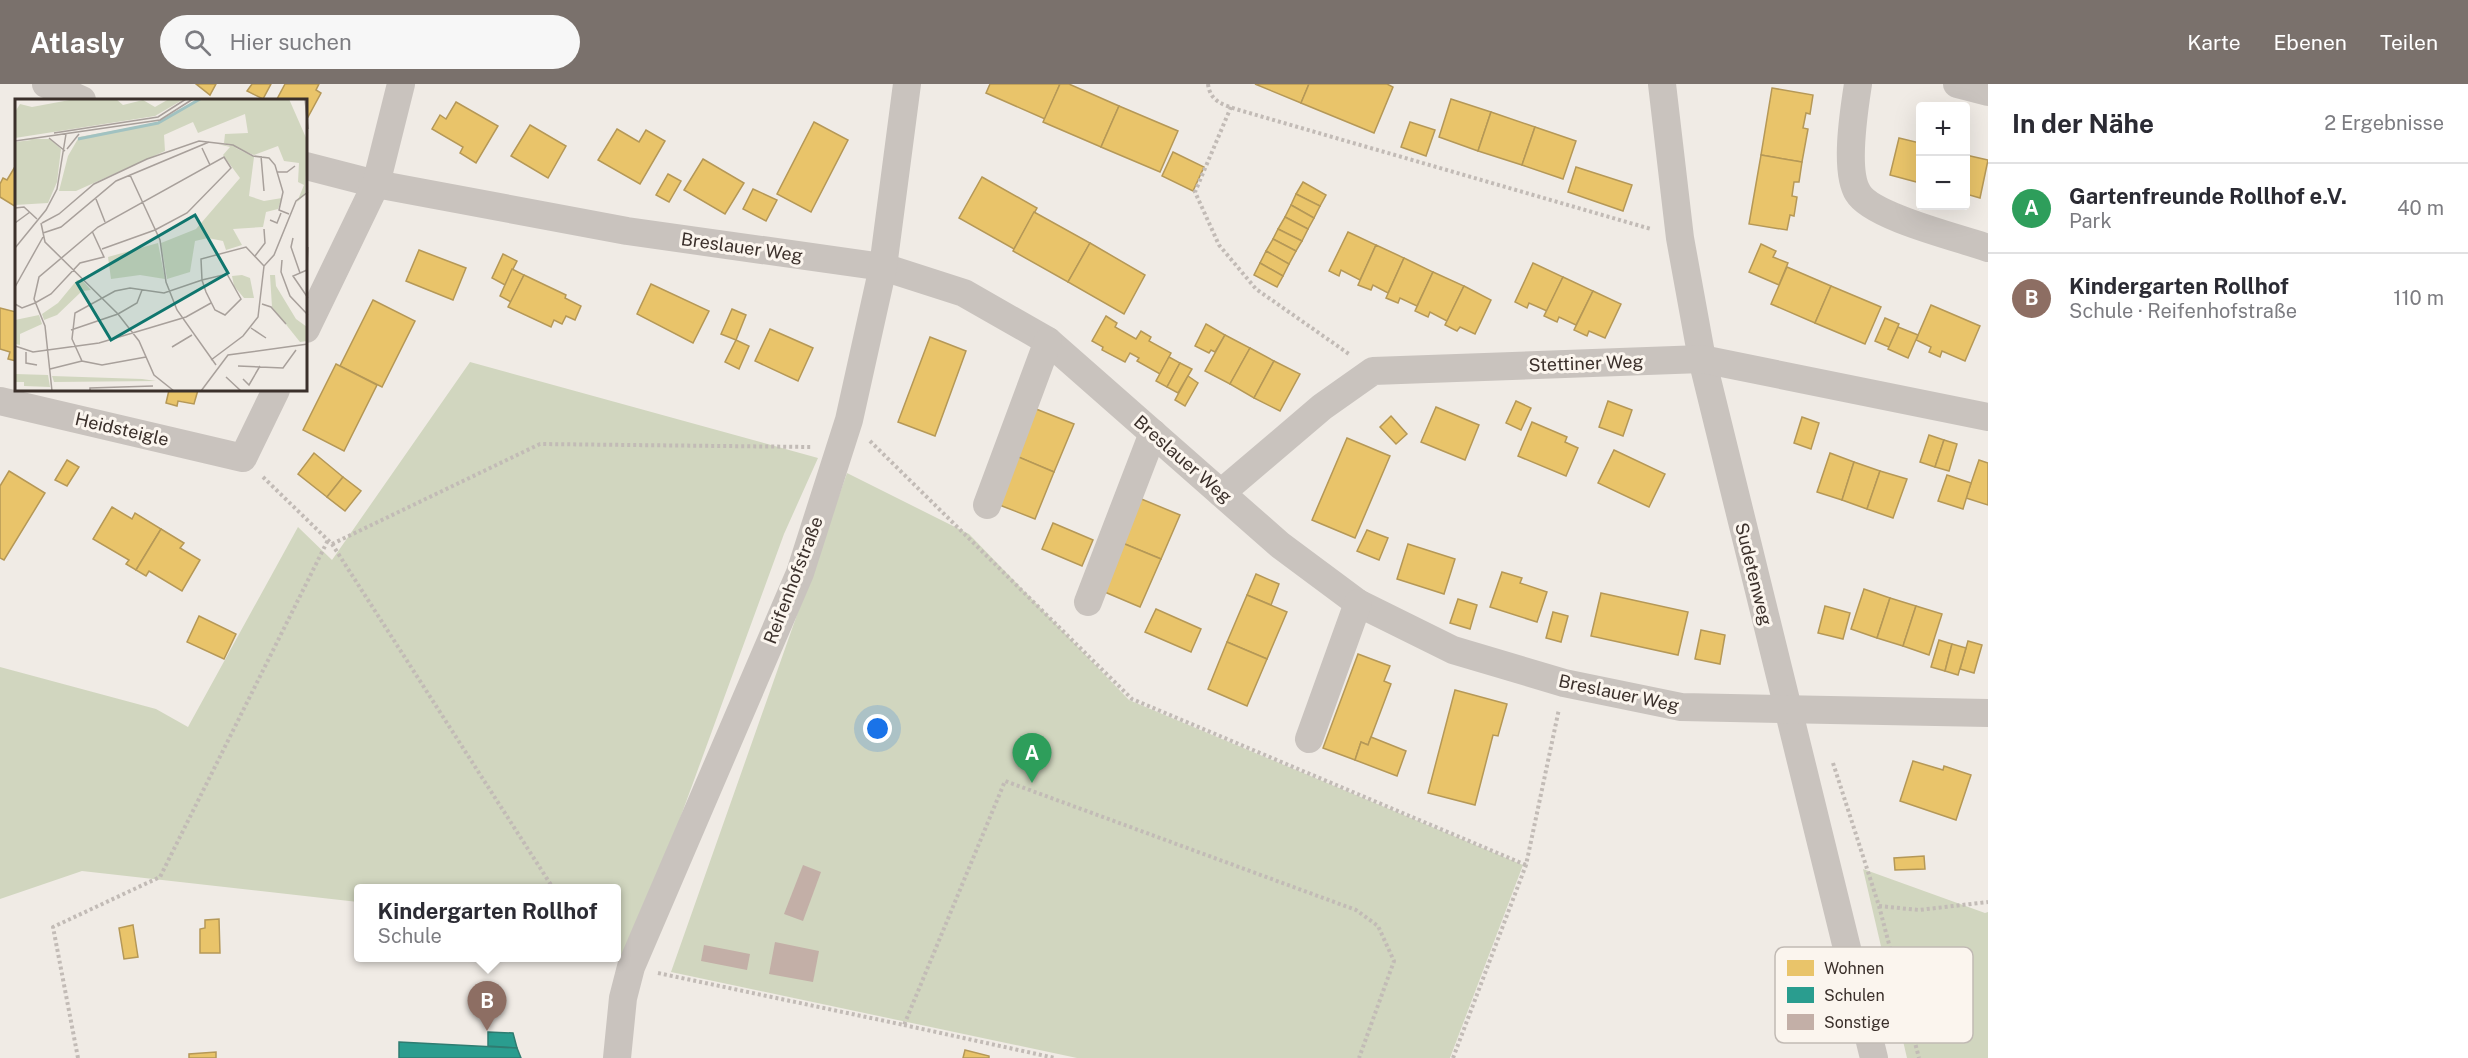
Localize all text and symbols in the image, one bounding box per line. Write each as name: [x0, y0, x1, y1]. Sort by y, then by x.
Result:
search box: [160, 15, 580, 69]
text: Atlasly: [30, 26, 124, 59]
icon: search: [181, 26, 214, 59]
text: Hier suchen: [229, 29, 352, 55]
text: Karte: [2187, 30, 2241, 55]
text: Ebenen: [2274, 30, 2347, 55]
text: Teilen: [2380, 30, 2438, 55]
inset map: [15, 99, 308, 392]
map controls: [1916, 102, 1970, 210]
button: +: [1916, 102, 1970, 156]
text: In der Nähe: [2012, 108, 2154, 139]
text: 2 Ergebnisse: [2324, 111, 2444, 135]
button: −: [1916, 156, 1970, 210]
text: Gartenfreunde Rollhof e.V.: [2069, 183, 2347, 209]
text: A: [2024, 196, 2039, 220]
text: 40 m: [2397, 196, 2444, 220]
text: Park: [2069, 209, 2112, 233]
street label: Breslauer Weg: [680, 228, 804, 266]
text: Kindergarten Rollhof: [2069, 273, 2289, 299]
text: B: [2025, 286, 2038, 310]
text: 110 m: [2393, 286, 2444, 310]
text: Schule · Reifenhofstraße: [2069, 299, 2297, 323]
street label: Stettiner Weg: [1528, 350, 1644, 376]
street label: Heidsteigle: [73, 408, 171, 450]
street label: Breslauer Weg: [1130, 411, 1236, 507]
street label: Reifenhofstraße: [759, 513, 827, 647]
street label: Sudetenweg: [1731, 520, 1777, 628]
street label: Breslauer Weg: [1557, 670, 1681, 716]
your location: [863, 714, 892, 743]
pin: A: [1012, 734, 1052, 783]
popup: [354, 884, 621, 962]
text: Kindergarten Rollhof: [378, 898, 597, 924]
text: Schule: [378, 924, 442, 948]
legend: [1775, 947, 1973, 1043]
text: Wohnen: [1824, 959, 1884, 978]
pin: B: [468, 982, 506, 1031]
text: Schulen: [1824, 986, 1885, 1005]
text: Sonstige: [1824, 1013, 1890, 1032]

